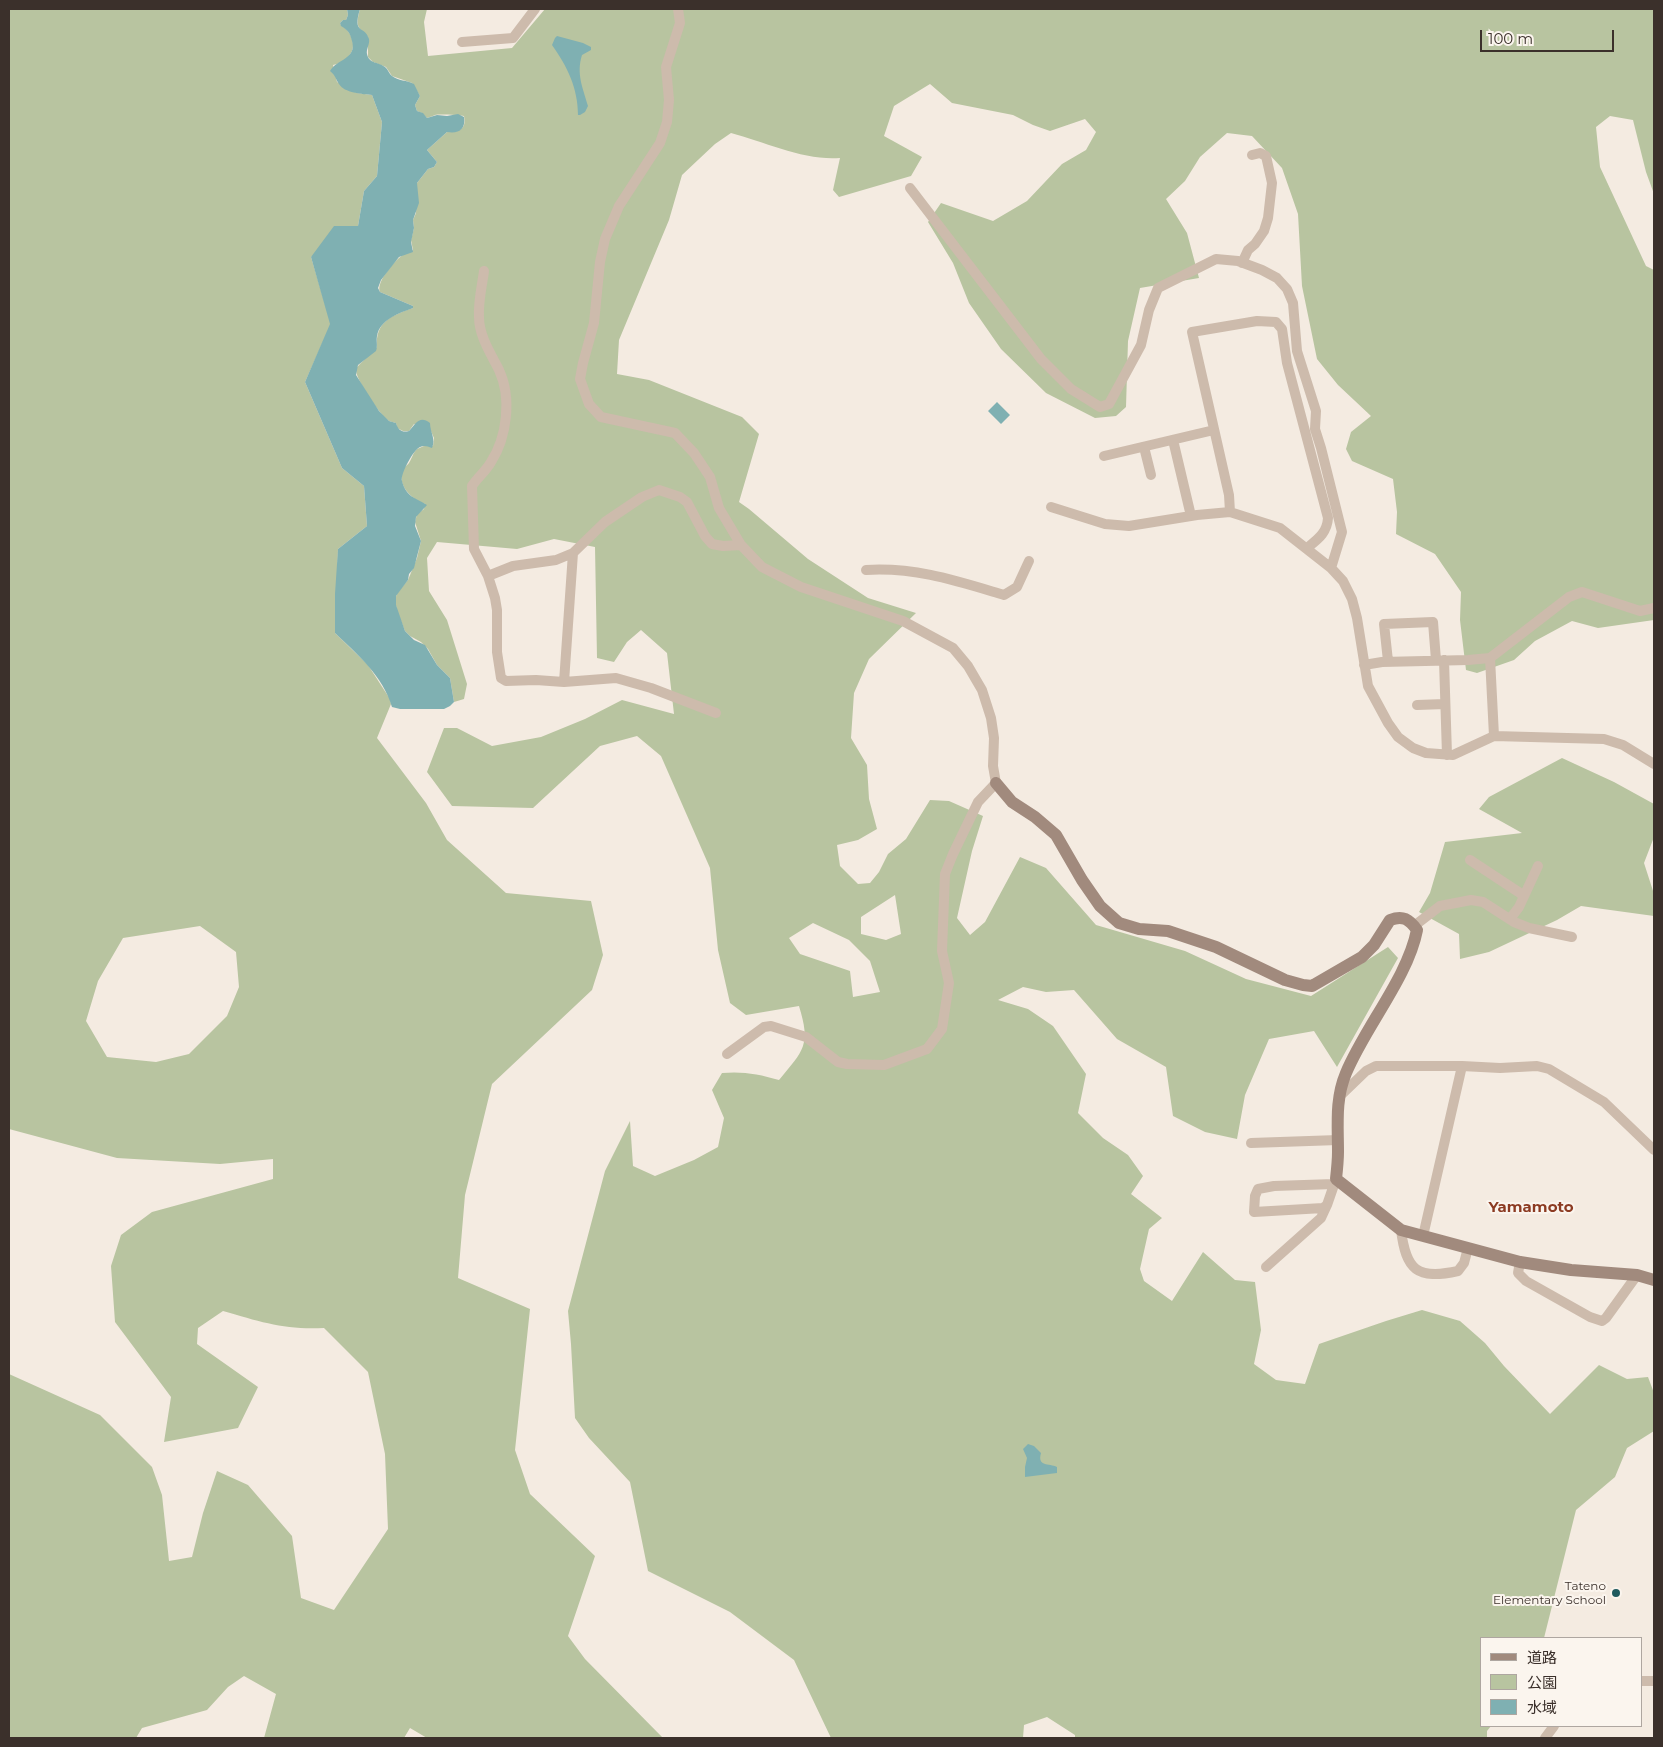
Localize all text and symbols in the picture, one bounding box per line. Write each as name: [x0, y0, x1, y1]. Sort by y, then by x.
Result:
scale bar: [1483, 20, 1617, 52]
text: 100 m: [1488, 29, 1533, 48]
district label: Yamamoto: [1488, 1199, 1574, 1217]
place label: Tateno Elementary School: [1493, 1579, 1606, 1607]
marker: Tateno Elementary School: [1610, 1587, 1622, 1599]
legend: [1480, 1637, 1643, 1727]
text: 道路: [1527, 1648, 1557, 1667]
text: 公園: [1527, 1673, 1557, 1692]
text: 水域: [1527, 1698, 1557, 1717]

